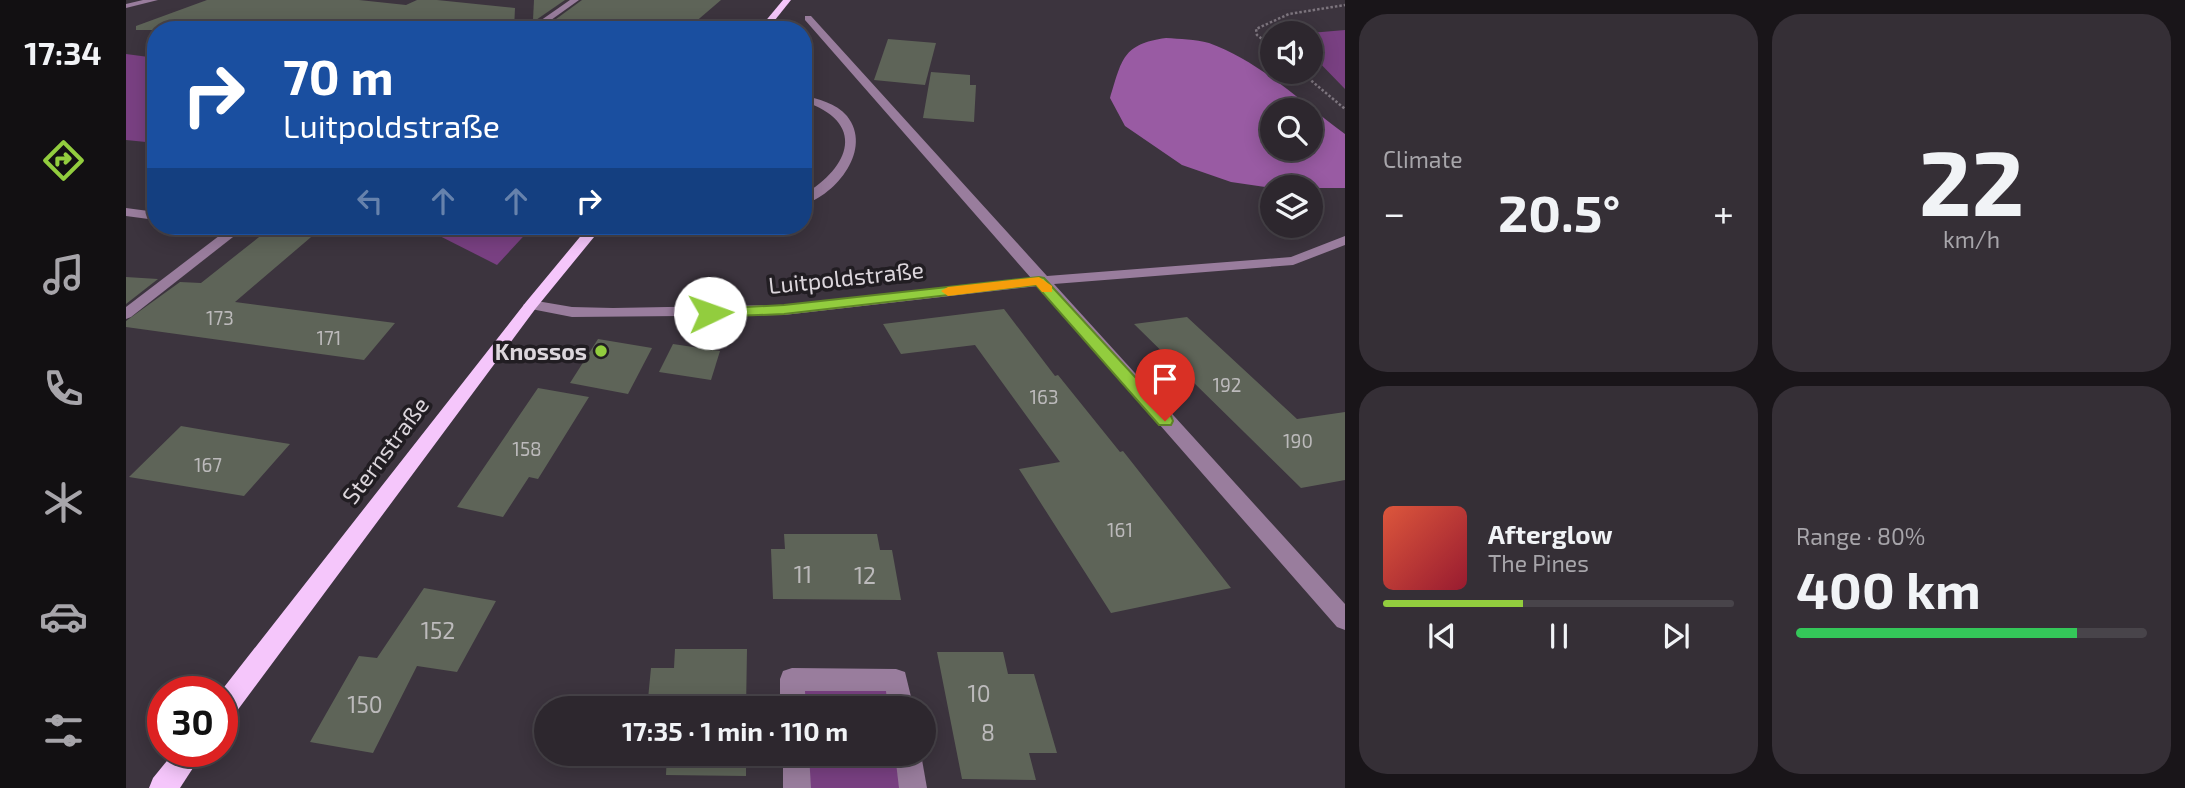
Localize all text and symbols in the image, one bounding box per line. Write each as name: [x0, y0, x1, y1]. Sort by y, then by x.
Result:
map controls: [1260, 21, 1323, 238]
button: sound: [1260, 21, 1323, 84]
text: 17:34: [24, 33, 102, 71]
text: 70 m: [283, 46, 394, 105]
icon: right: [168, 49, 259, 140]
button: search: [1260, 98, 1323, 161]
text: Luitpoldstraße: [283, 106, 500, 144]
text: 22: [1919, 125, 2024, 234]
icon: directions: [39, 136, 88, 185]
text: Climate: [1383, 145, 1463, 173]
button: layers: [1260, 175, 1323, 238]
text: 20.5°: [1498, 180, 1620, 242]
icon: left: [351, 182, 389, 220]
icon: ahead: [424, 182, 462, 220]
icon: ahead: [497, 182, 535, 220]
icon: right: [570, 182, 608, 220]
text: −: [1383, 189, 1405, 235]
text: +: [1713, 189, 1734, 235]
text: km/h: [1943, 225, 2000, 253]
icon: music: [39, 250, 88, 299]
street label: Luitpoldstraße: [767, 255, 925, 299]
position arrow: [673, 276, 747, 350]
house number: 173: [206, 306, 234, 329]
house number: 171: [317, 326, 341, 349]
place label: Knossos: [495, 337, 587, 365]
marker: Knossos: [593, 343, 609, 359]
pin: [1135, 349, 1195, 421]
icon: arrive: [1146, 360, 1184, 398]
icon: phone: [39, 364, 88, 413]
house number: 192: [1212, 373, 1242, 396]
house number: 163: [1030, 385, 1059, 408]
street label: Sternstraße: [336, 391, 434, 509]
house number: 190: [1283, 429, 1313, 452]
house number: 158: [512, 437, 542, 460]
house number: 167: [194, 453, 222, 476]
icon: climate: [39, 478, 88, 527]
house number: 161: [1107, 518, 1133, 541]
text: Afterglow: [1488, 518, 1613, 549]
text: Range · 80%: [1796, 522, 1925, 550]
text: The Pines: [1488, 549, 1589, 577]
text: 400 km: [1796, 557, 1981, 619]
house number: 11: [794, 560, 812, 588]
house number: 12: [854, 561, 876, 589]
icon: car: [39, 592, 88, 641]
house number: 152: [421, 616, 455, 644]
icon: previous: [1423, 617, 1461, 655]
icon: pause: [1540, 617, 1578, 655]
icon: next: [1657, 617, 1695, 655]
speed limit sign: 30: [147, 676, 238, 767]
house number: 10: [967, 679, 991, 707]
house number: 150: [347, 690, 383, 718]
icon: filters: [39, 706, 88, 755]
text: 17:35 · 1 min · 110 m: [622, 715, 848, 746]
house number: 8: [981, 718, 995, 746]

